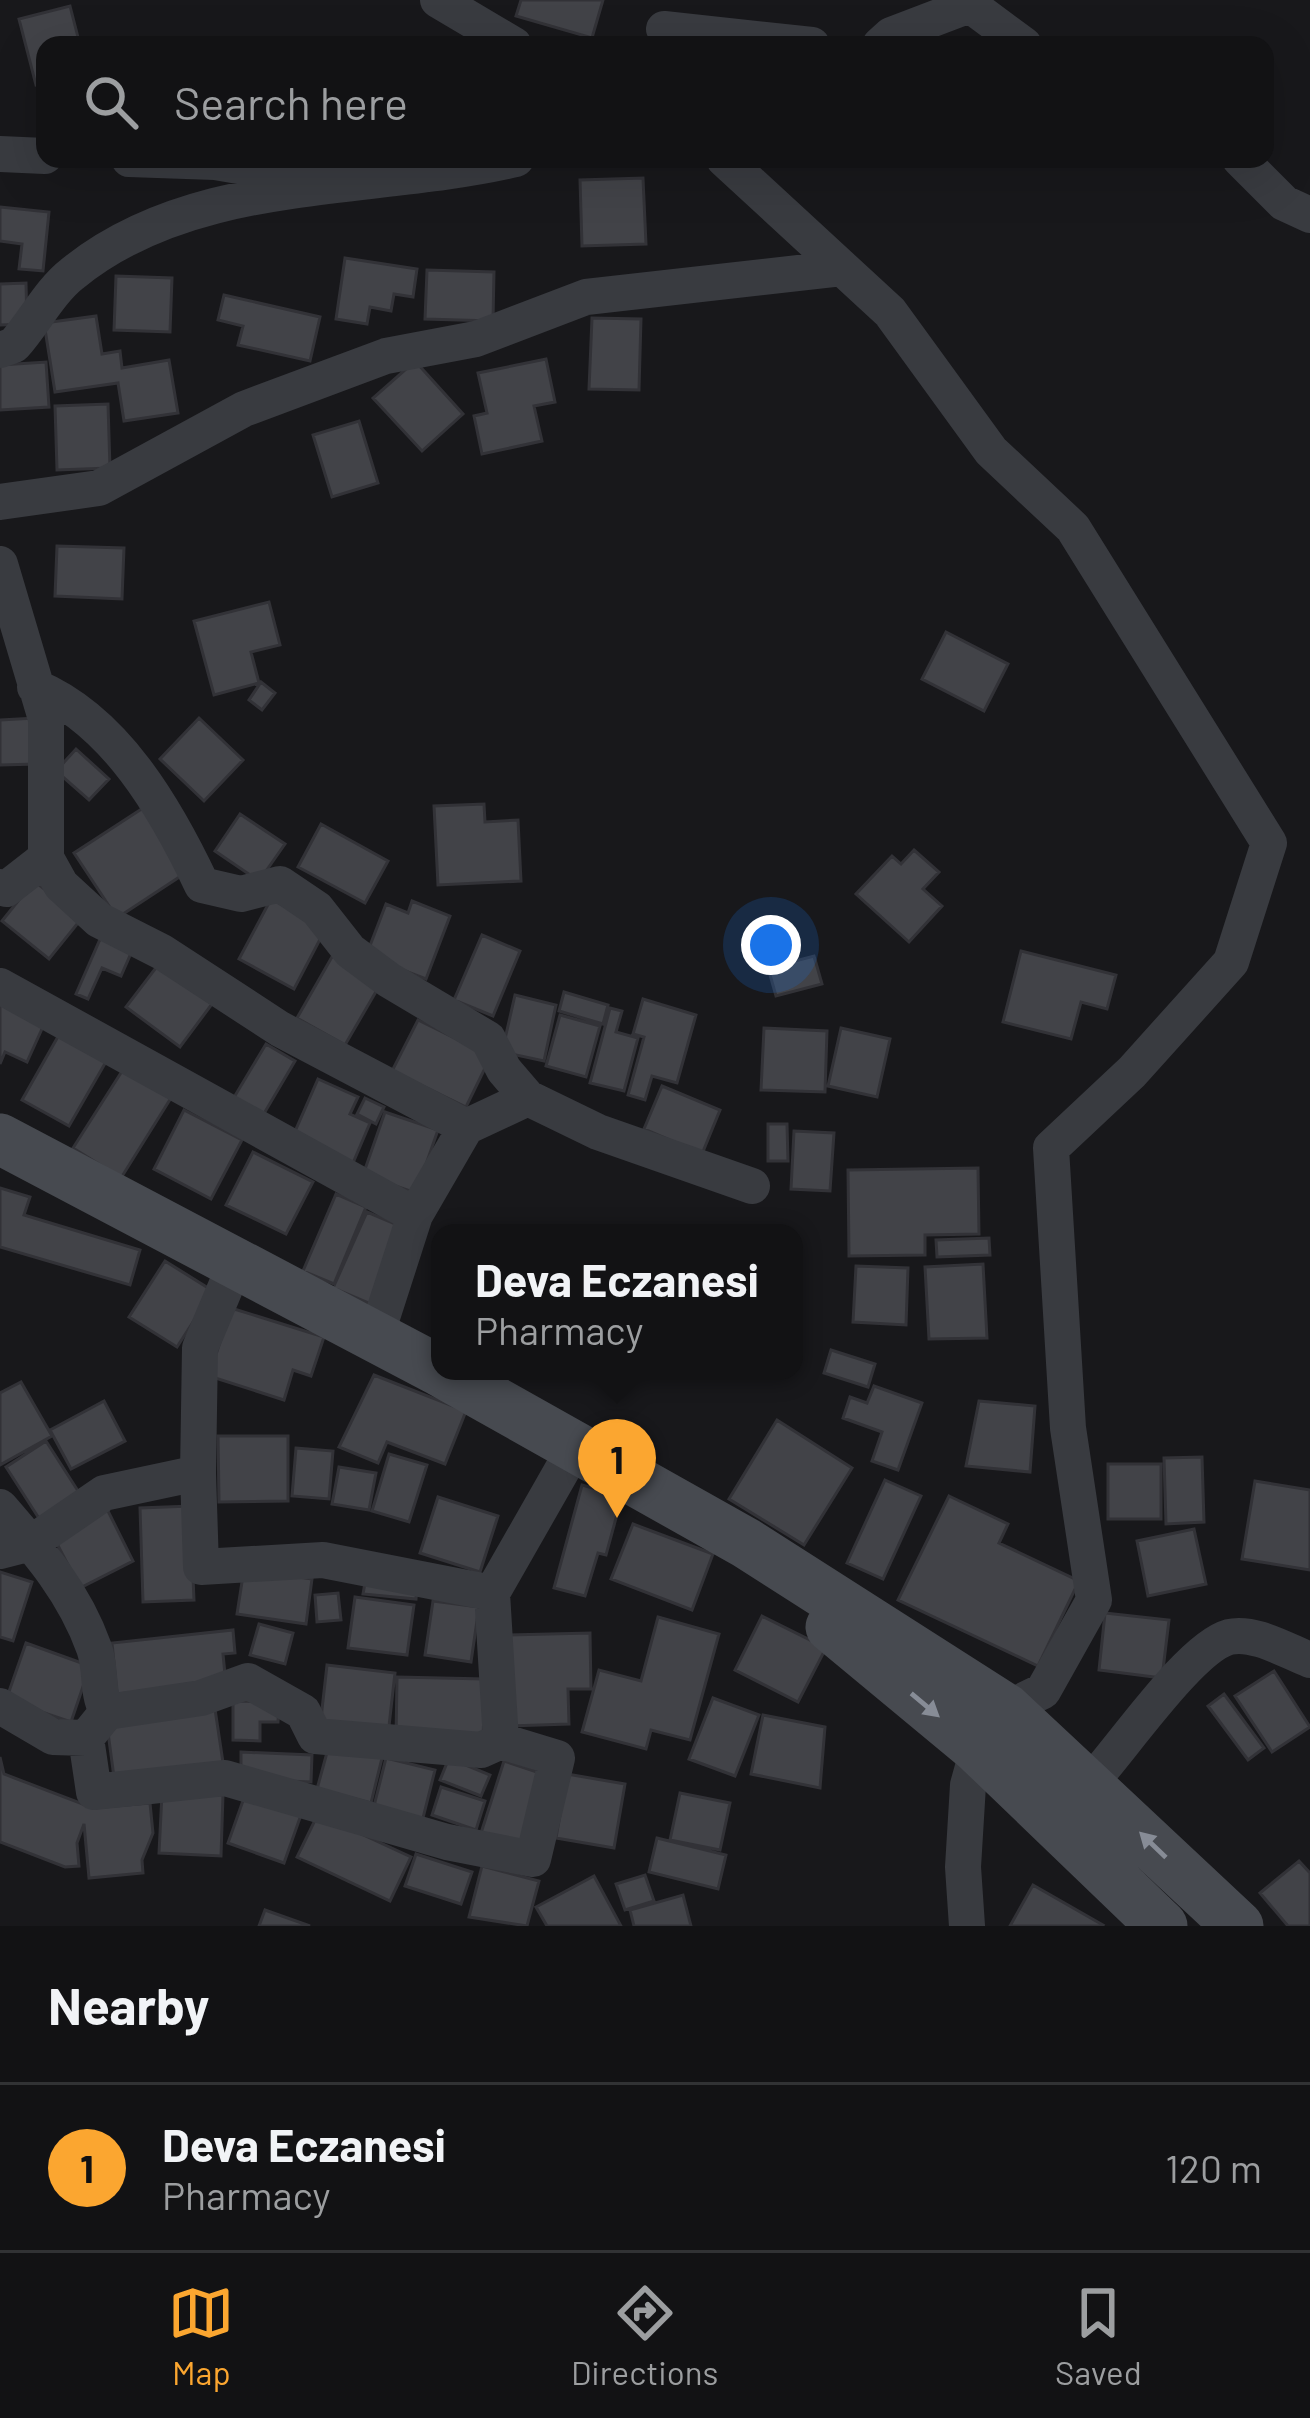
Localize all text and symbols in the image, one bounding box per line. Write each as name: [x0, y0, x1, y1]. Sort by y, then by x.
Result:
search box: [36, 36, 1274, 168]
icon: search: [78, 69, 144, 135]
text: Search here: [174, 75, 408, 129]
your location: [741, 915, 801, 975]
popup: [431, 1224, 803, 1380]
text: Deva Eczanesi: [475, 1252, 759, 1306]
text: Pharmacy: [475, 1306, 643, 1353]
pin: 1: [578, 1419, 656, 1518]
one-way arrow: [910, 1692, 941, 1718]
one-way arrow: [1139, 1832, 1168, 1860]
text: Nearby: [48, 1974, 209, 2035]
text: Deva Eczanesi: [162, 2117, 446, 2171]
text: 1: [80, 2144, 94, 2191]
text: 120 m: [1165, 2144, 1262, 2191]
text: Pharmacy: [162, 2171, 330, 2218]
tab: Map: [168, 2280, 234, 2392]
tab: Directions: [571, 2280, 718, 2392]
tab: Saved: [1055, 2280, 1142, 2392]

